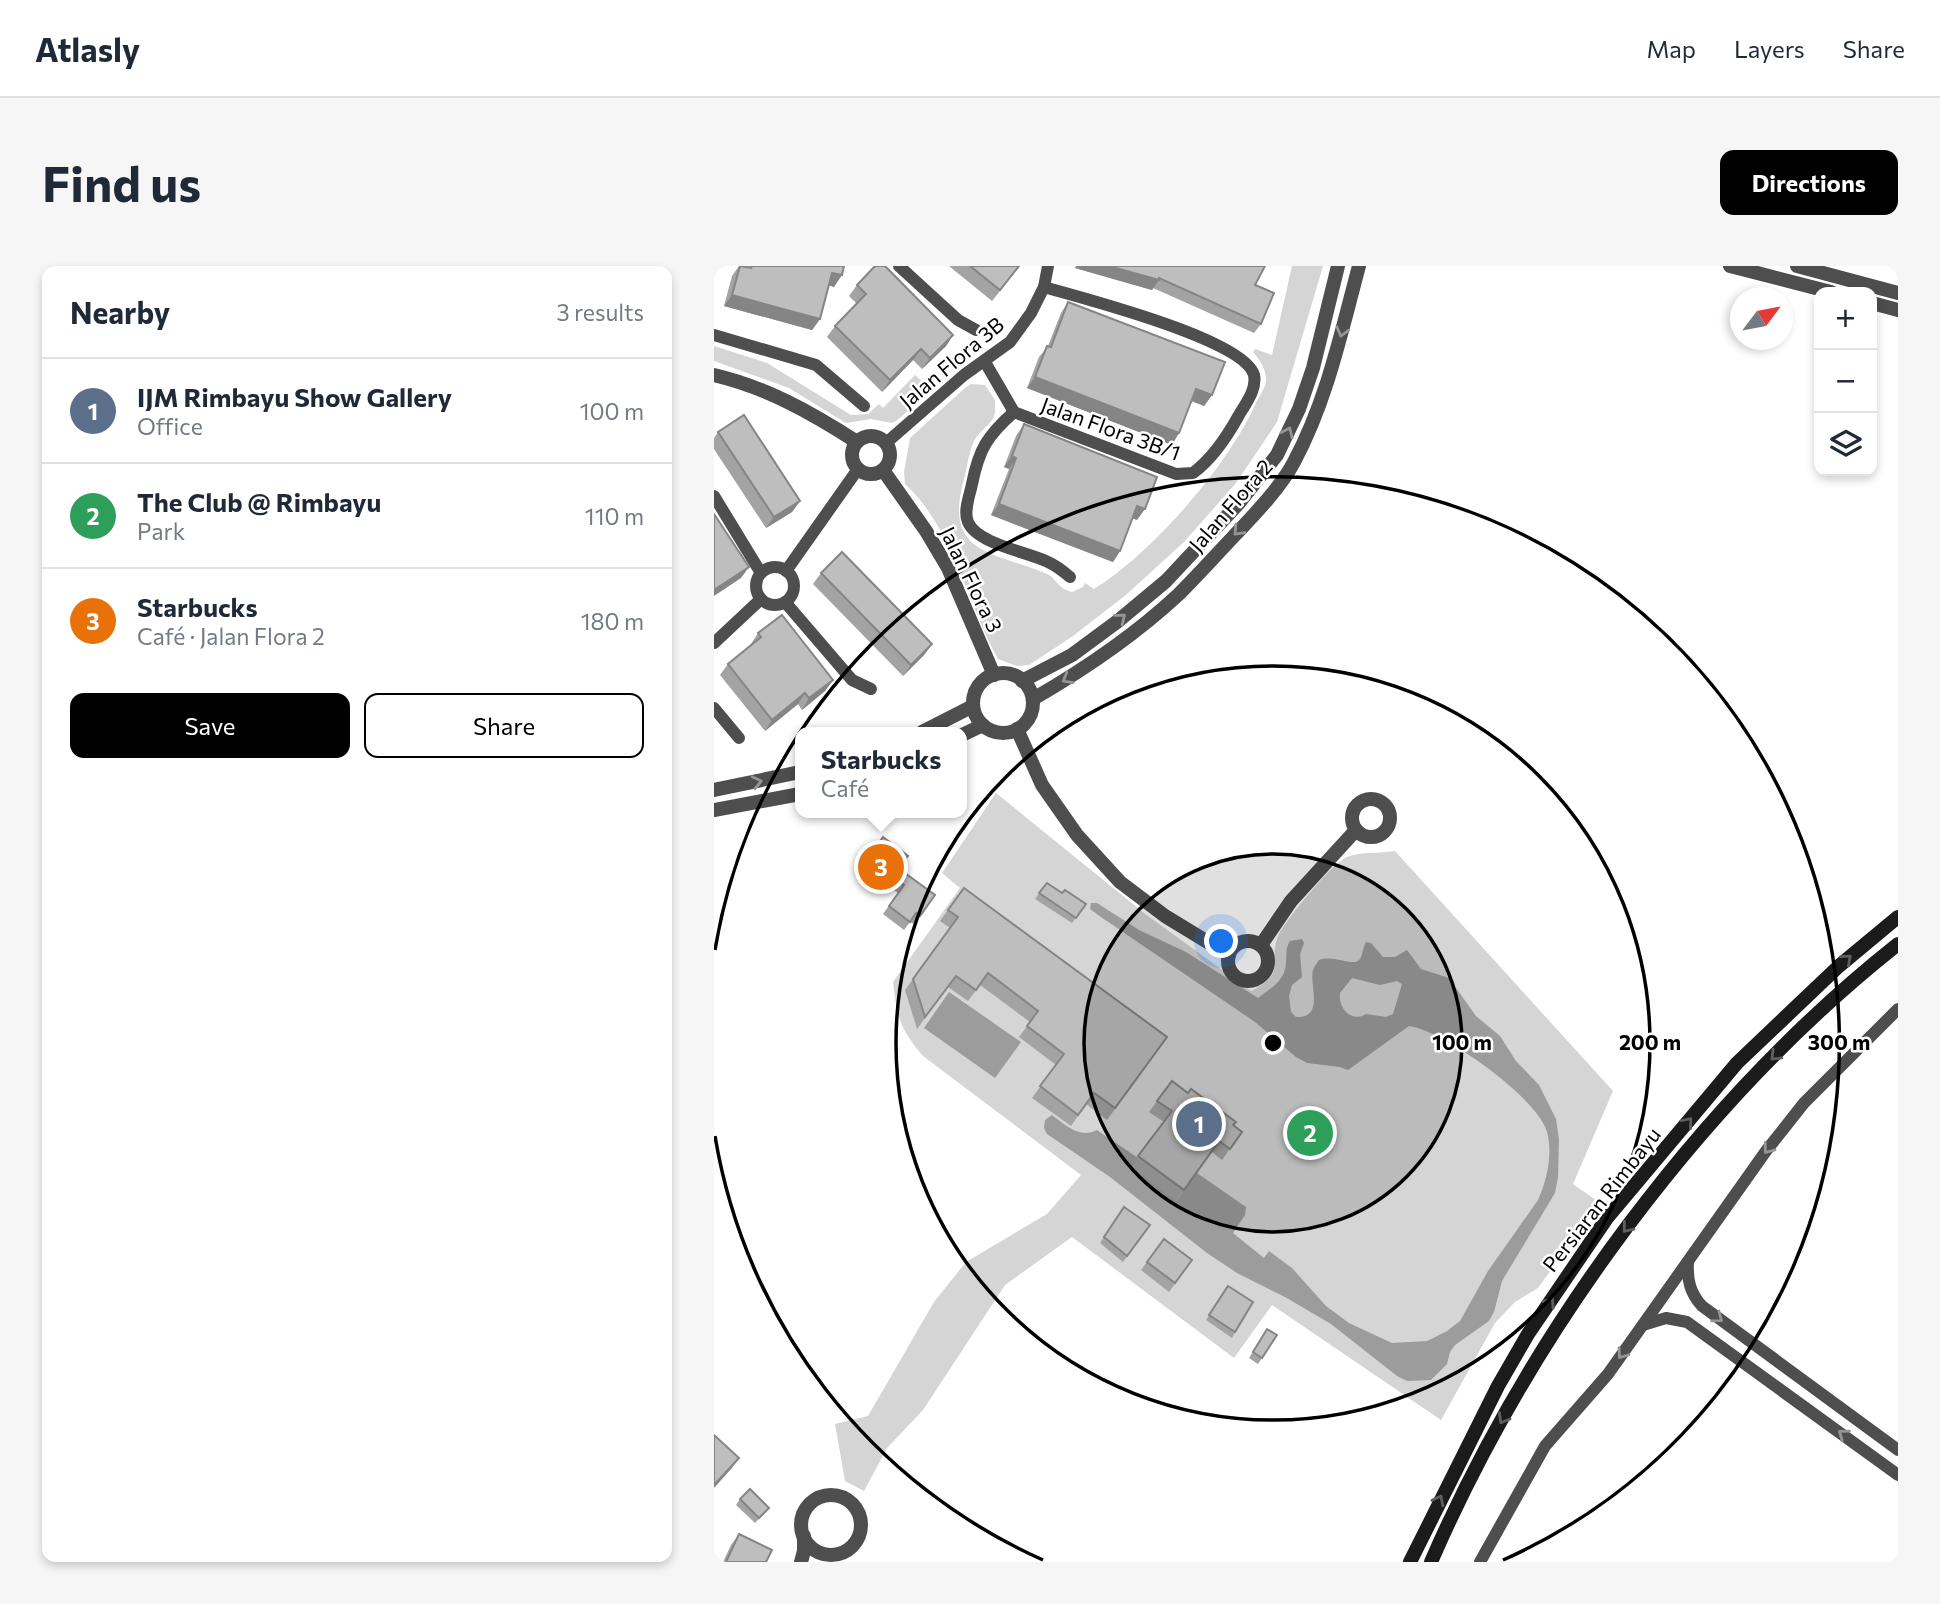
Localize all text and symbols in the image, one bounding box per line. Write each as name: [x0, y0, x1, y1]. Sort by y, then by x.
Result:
text: Atlasly: [35, 28, 140, 69]
text: Map: [1647, 34, 1696, 63]
text: Layers: [1734, 34, 1805, 63]
text: Share: [1843, 34, 1905, 63]
button: Directions: [1720, 150, 1898, 215]
text: Find us: [42, 152, 201, 212]
north arrow: [1730, 287, 1793, 350]
map controls: [1814, 287, 1877, 476]
button: +: [1814, 287, 1877, 350]
text: Nearby: [70, 293, 170, 330]
text: 3 results: [557, 298, 644, 326]
street label: Jalan Flora 3B: [894, 311, 1008, 413]
one-way arrow: [1335, 326, 1350, 338]
button: −: [1814, 350, 1877, 413]
text: IJM Rimbayu Show Gallery: [137, 381, 452, 412]
street label: Jalan Flora 3B/1: [1038, 391, 1184, 465]
text: 1: [88, 397, 98, 425]
text: 100 m: [580, 397, 644, 425]
text: Office: [137, 412, 203, 440]
button: layers: [1814, 413, 1877, 476]
one-way arrow: [1280, 427, 1294, 439]
street label: Jalan Flora 2: [1183, 454, 1277, 556]
text: The Club @ Rimbayu: [137, 486, 381, 517]
text: 2: [86, 502, 100, 530]
text: 110 m: [585, 502, 644, 530]
text: Park: [137, 517, 185, 545]
street label: Jalan Flora 3: [936, 522, 1008, 636]
one-way arrow: [1234, 523, 1247, 536]
text: Starbucks: [137, 591, 258, 622]
text: 3: [86, 607, 100, 635]
text: 180 m: [581, 607, 644, 635]
one-way arrow: [1113, 614, 1126, 627]
text: Café · Jalan Flora 2: [137, 622, 325, 650]
one-way arrow: [1062, 671, 1074, 684]
button: Save: [70, 693, 350, 758]
button: Share: [364, 693, 644, 758]
popup: [795, 727, 967, 818]
text: Starbucks: [821, 743, 941, 774]
text: Café: [821, 774, 869, 802]
one-way arrow: [751, 776, 763, 791]
pin: 3: [858, 841, 904, 893]
your location: [1204, 924, 1238, 958]
one-way arrow: [1839, 955, 1852, 967]
text: 100 m: [1432, 1029, 1492, 1054]
text: 200 m: [1619, 1029, 1681, 1054]
text: 300 m: [1808, 1029, 1870, 1054]
centre of rings: [1261, 1031, 1285, 1055]
one-way arrow: [1770, 1047, 1783, 1060]
pin: 1: [1176, 1098, 1222, 1150]
pin: 2: [1287, 1107, 1333, 1159]
one-way arrow: [1680, 1117, 1692, 1130]
street label: Persiaran Rimbayu: [1537, 1122, 1665, 1276]
one-way arrow: [1763, 1141, 1776, 1153]
one-way arrow: [1622, 1220, 1635, 1232]
one-way arrow: [1541, 1297, 1554, 1310]
one-way arrow: [1710, 1310, 1722, 1323]
one-way arrow: [1618, 1346, 1630, 1359]
one-way arrow: [1498, 1411, 1511, 1424]
one-way arrow: [1838, 1430, 1851, 1443]
one-way arrow: [1431, 1495, 1445, 1508]

